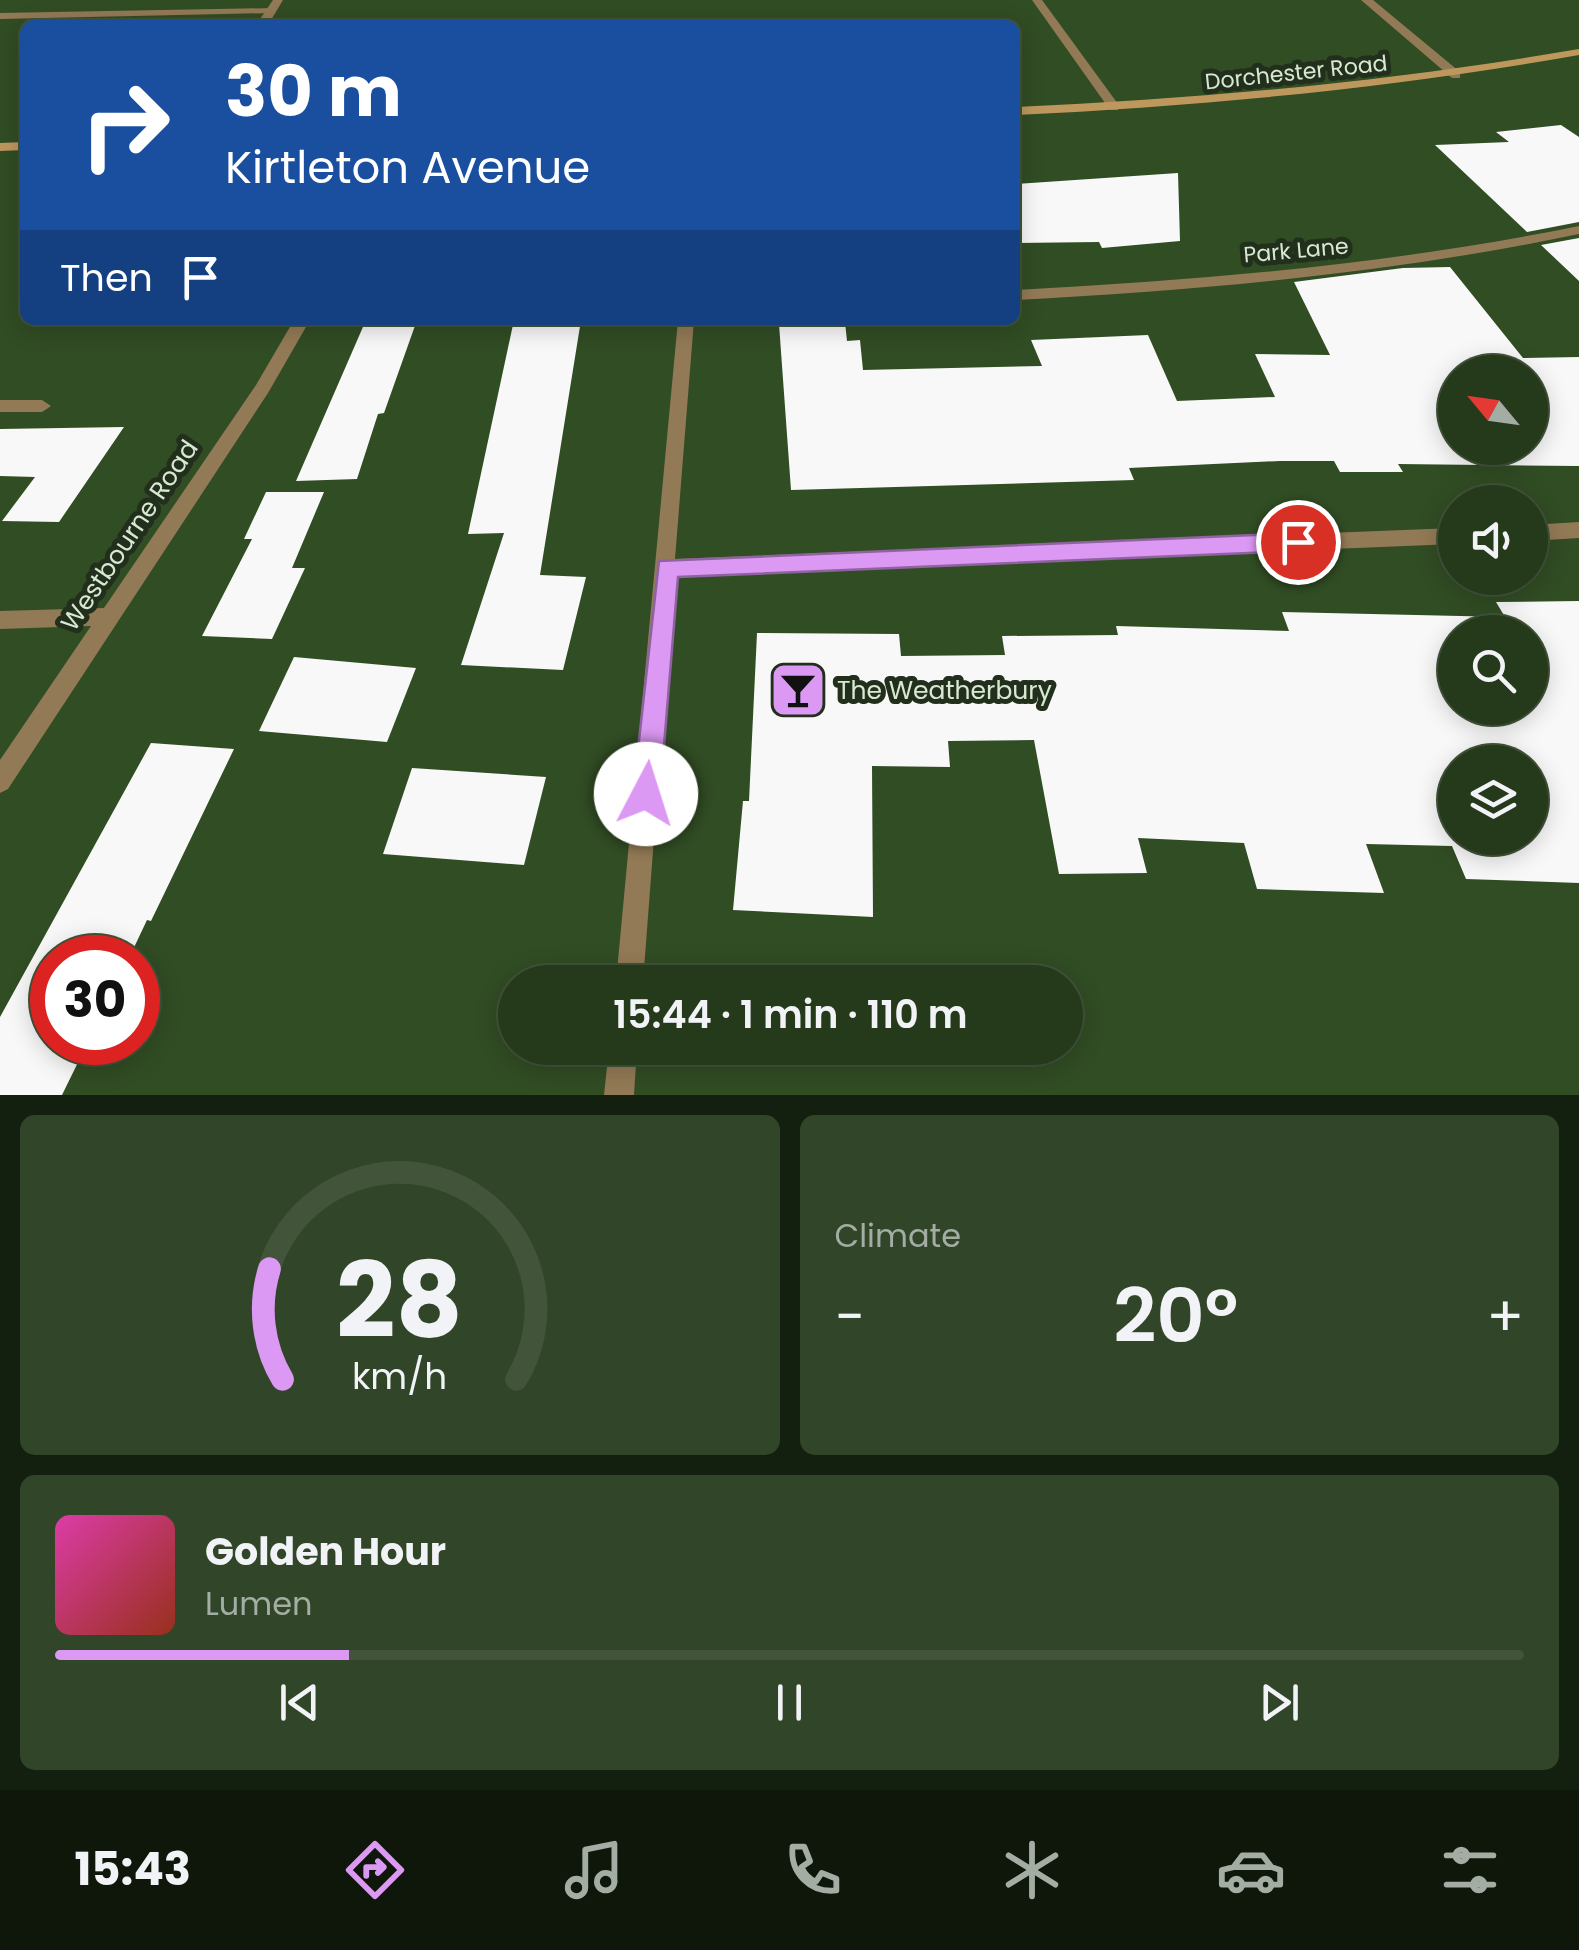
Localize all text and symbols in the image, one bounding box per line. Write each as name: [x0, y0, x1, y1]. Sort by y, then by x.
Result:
text: 30 m: [225, 42, 402, 141]
street label: Dorchester Road: [1203, 48, 1389, 97]
icon: right: [60, 60, 190, 190]
text: Kirtleton Avenue: [225, 136, 590, 199]
street label: Park Lane: [1242, 230, 1350, 271]
icon: arrive: [173, 250, 228, 305]
text: Then: [60, 251, 153, 304]
north arrow: [1438, 355, 1548, 465]
map controls: [1438, 355, 1548, 855]
street label: Westbourne Road: [52, 433, 206, 638]
button: sound: [1438, 485, 1548, 595]
pin: [1256, 500, 1341, 585]
icon: arrive: [1271, 515, 1326, 570]
button: search: [1438, 615, 1548, 725]
bar icon: The Weatherbury: [768, 660, 828, 720]
place label: The Weatherbury: [837, 673, 1052, 708]
position arrow: [594, 742, 698, 846]
button: layers: [1438, 745, 1548, 855]
speed limit sign: 30: [30, 935, 160, 1065]
text: 15:44 · 1 min · 110 m: [613, 988, 968, 1041]
text: Climate: [835, 1213, 961, 1258]
text: 28: [336, 1228, 463, 1373]
text: 20°: [1113, 1263, 1238, 1368]
text: −: [835, 1278, 865, 1355]
text: +: [1486, 1278, 1524, 1355]
text: km/h: [352, 1351, 447, 1402]
text: Golden Hour: [205, 1525, 446, 1578]
text: Lumen: [205, 1581, 313, 1626]
icon: previous: [272, 1675, 327, 1730]
icon: pause: [762, 1675, 817, 1730]
icon: next: [1252, 1675, 1307, 1730]
icon: directions: [340, 1835, 410, 1905]
icon: music: [559, 1835, 629, 1905]
icon: phone: [778, 1835, 848, 1905]
icon: climate: [997, 1835, 1067, 1905]
icon: car: [1216, 1835, 1286, 1905]
icon: filters: [1435, 1835, 1505, 1905]
text: 15:43: [74, 1838, 191, 1901]

